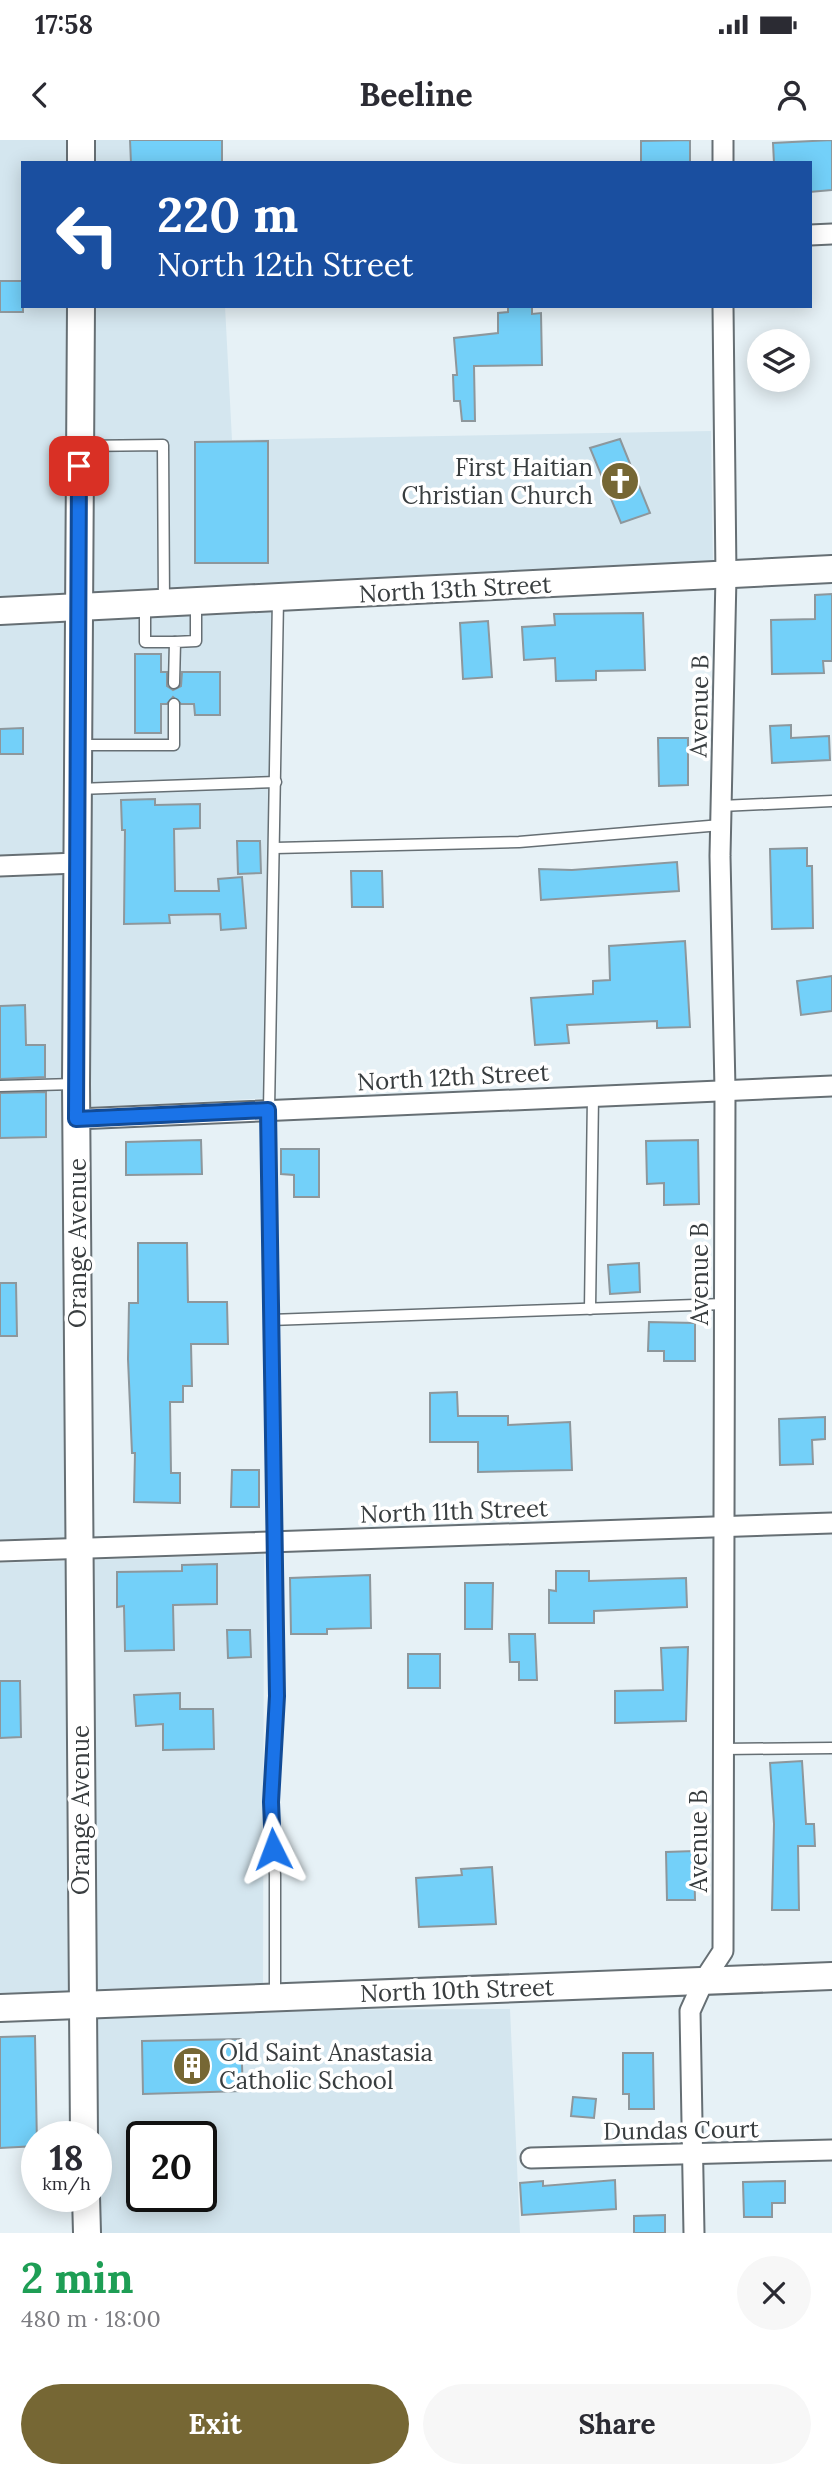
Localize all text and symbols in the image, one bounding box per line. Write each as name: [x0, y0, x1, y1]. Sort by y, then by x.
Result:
text: 17:58: [35, 8, 93, 41]
text: Beeline: [359, 74, 473, 115]
icon: back: [21, 76, 59, 114]
icon: person: [773, 76, 811, 114]
text: 220 m: [157, 183, 298, 245]
icon: left: [42, 189, 133, 280]
text: North 12th Street: [157, 244, 413, 285]
map controls: [747, 329, 810, 392]
button: layers: [747, 329, 810, 392]
pin: [49, 436, 109, 496]
icon: arrive: [60, 447, 98, 485]
place label: First Haitian Christian Church: [401, 452, 593, 511]
church icon: First Haitian Christian Church: [599, 460, 641, 502]
street label: North 13th Street: [358, 568, 553, 610]
street label: Avenue B: [683, 654, 715, 759]
street label: North 12th Street: [356, 1056, 551, 1098]
street label: Orange Avenue: [62, 1158, 93, 1328]
street label: Avenue B: [684, 1223, 715, 1326]
street label: North 11th Street: [359, 1492, 549, 1530]
street label: Orange Avenue: [65, 1725, 96, 1895]
street label: Avenue B: [683, 1790, 714, 1893]
position arrow: [236, 1812, 310, 1886]
street label: North 10th Street: [359, 1971, 555, 2009]
place label: Old Saint Anastasia Catholic School: [219, 2037, 433, 2096]
building icon: Old Saint Anastasia Catholic School: [171, 2045, 213, 2087]
street label: Dundas Court: [603, 2113, 760, 2147]
speed limit sign: 20: [126, 2121, 217, 2212]
text: 18: [49, 2135, 84, 2180]
text: km/h: [42, 2172, 91, 2195]
text: 2 min: [21, 2251, 134, 2305]
button: close: [737, 2256, 811, 2330]
text: 480 m · 18:00: [21, 2304, 161, 2333]
button: Exit: [21, 2384, 409, 2464]
button: Share: [423, 2384, 811, 2464]

